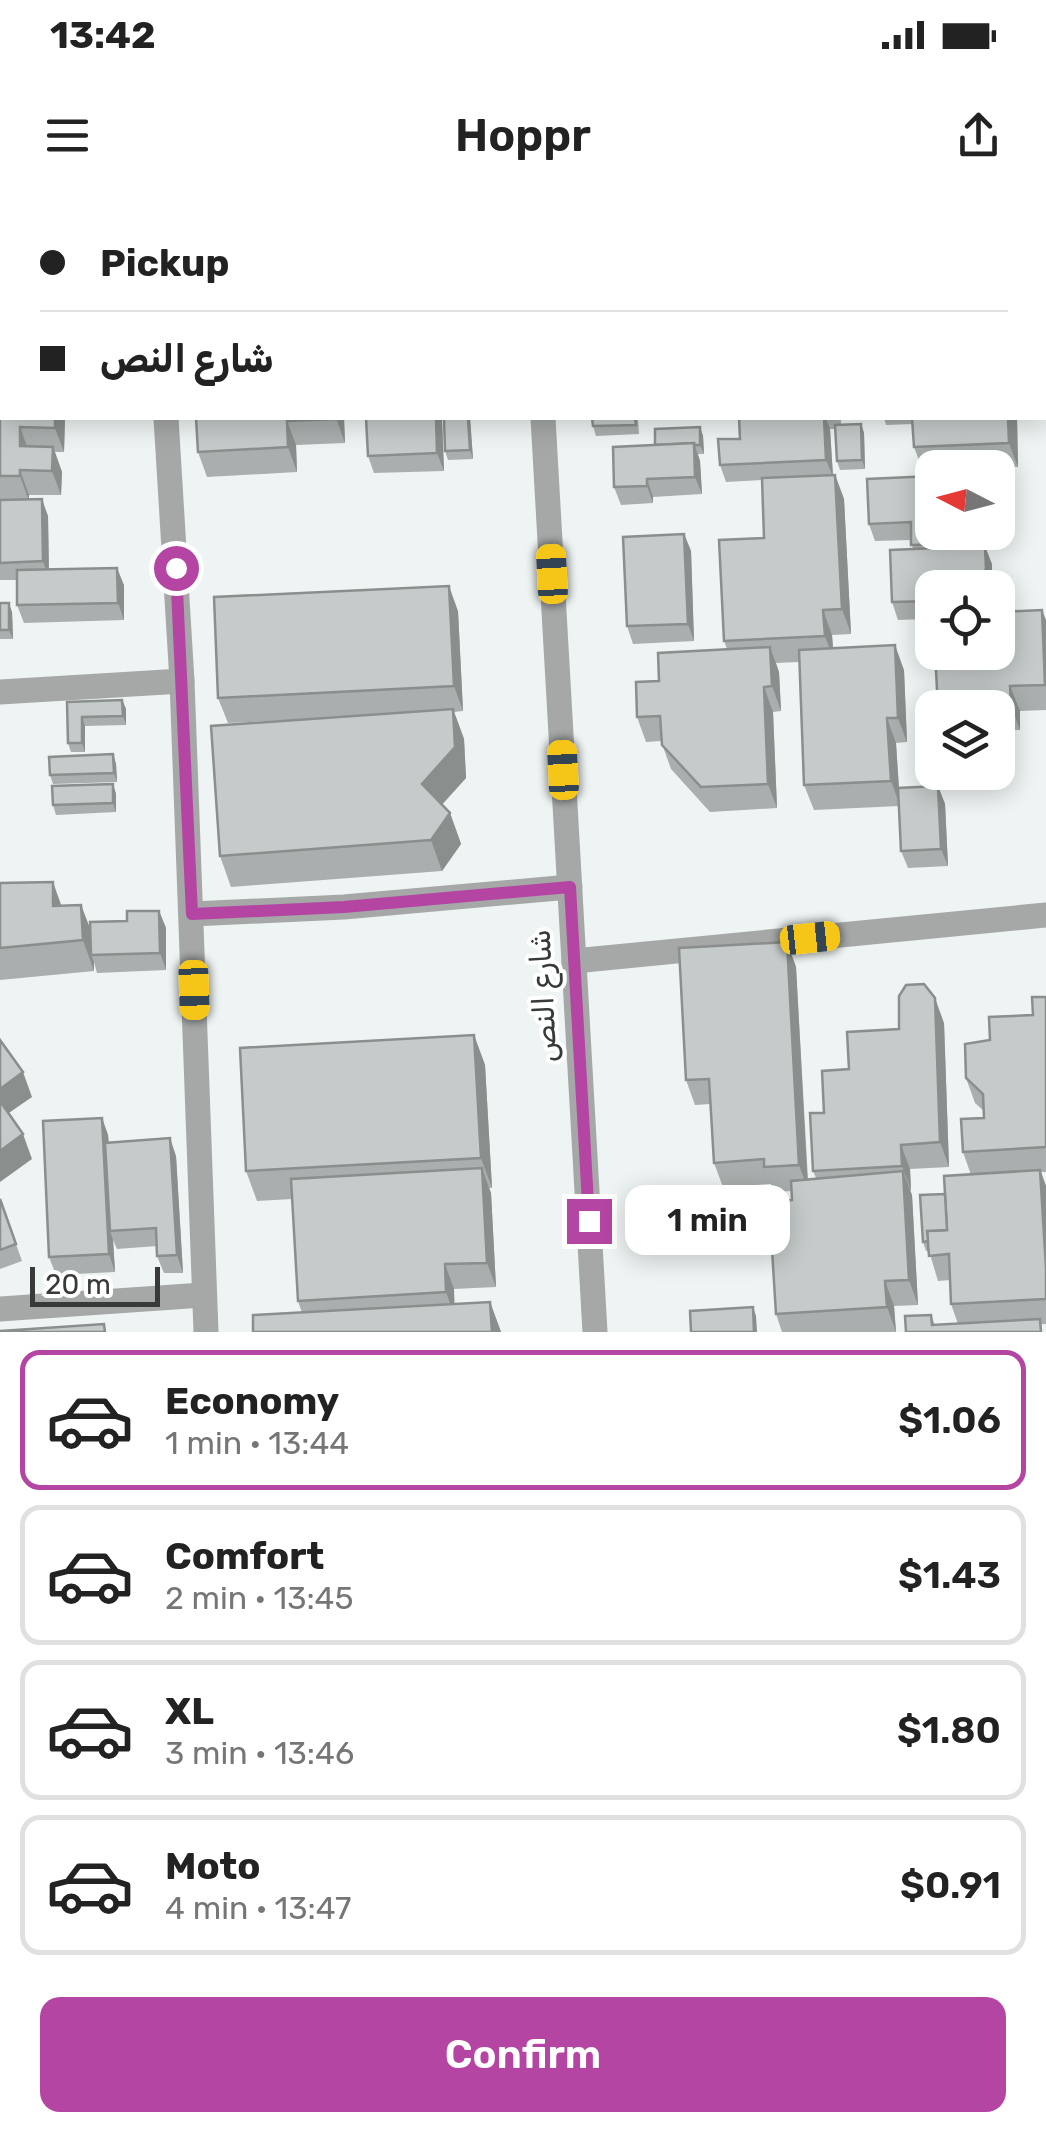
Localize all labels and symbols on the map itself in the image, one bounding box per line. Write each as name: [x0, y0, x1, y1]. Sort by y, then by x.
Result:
north arrow: [915, 450, 1015, 550]
car: [535, 543, 569, 605]
route start: [154, 546, 199, 591]
car: [546, 739, 580, 801]
car: [779, 920, 841, 956]
street label: شارع النص: [522, 928, 566, 1063]
car: [178, 959, 210, 1021]
callout: 1 min: [624, 1186, 789, 1256]
route end: [567, 1199, 612, 1244]
scale bar: [30, 1262, 160, 1306]

